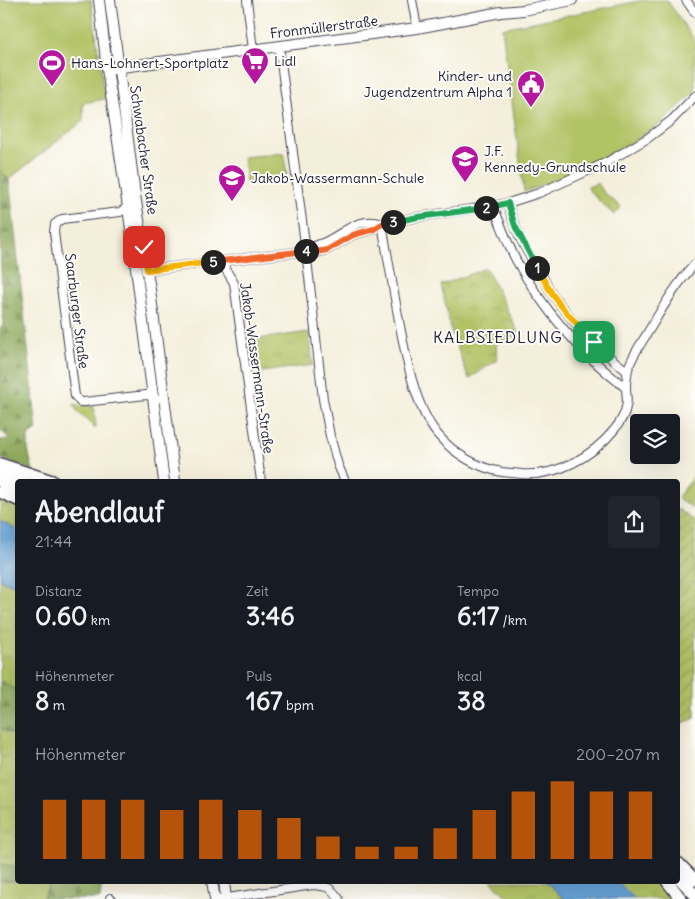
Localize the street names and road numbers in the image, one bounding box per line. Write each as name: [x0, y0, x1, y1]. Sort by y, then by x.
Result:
street label: Fronmüllerstraße: [269, 11, 379, 43]
street label: Schwabacher Straße: [126, 84, 162, 216]
street label: Saarburger Straße: [61, 252, 93, 370]
street label: Jakob-Wassermann-Straße: [236, 281, 278, 455]

